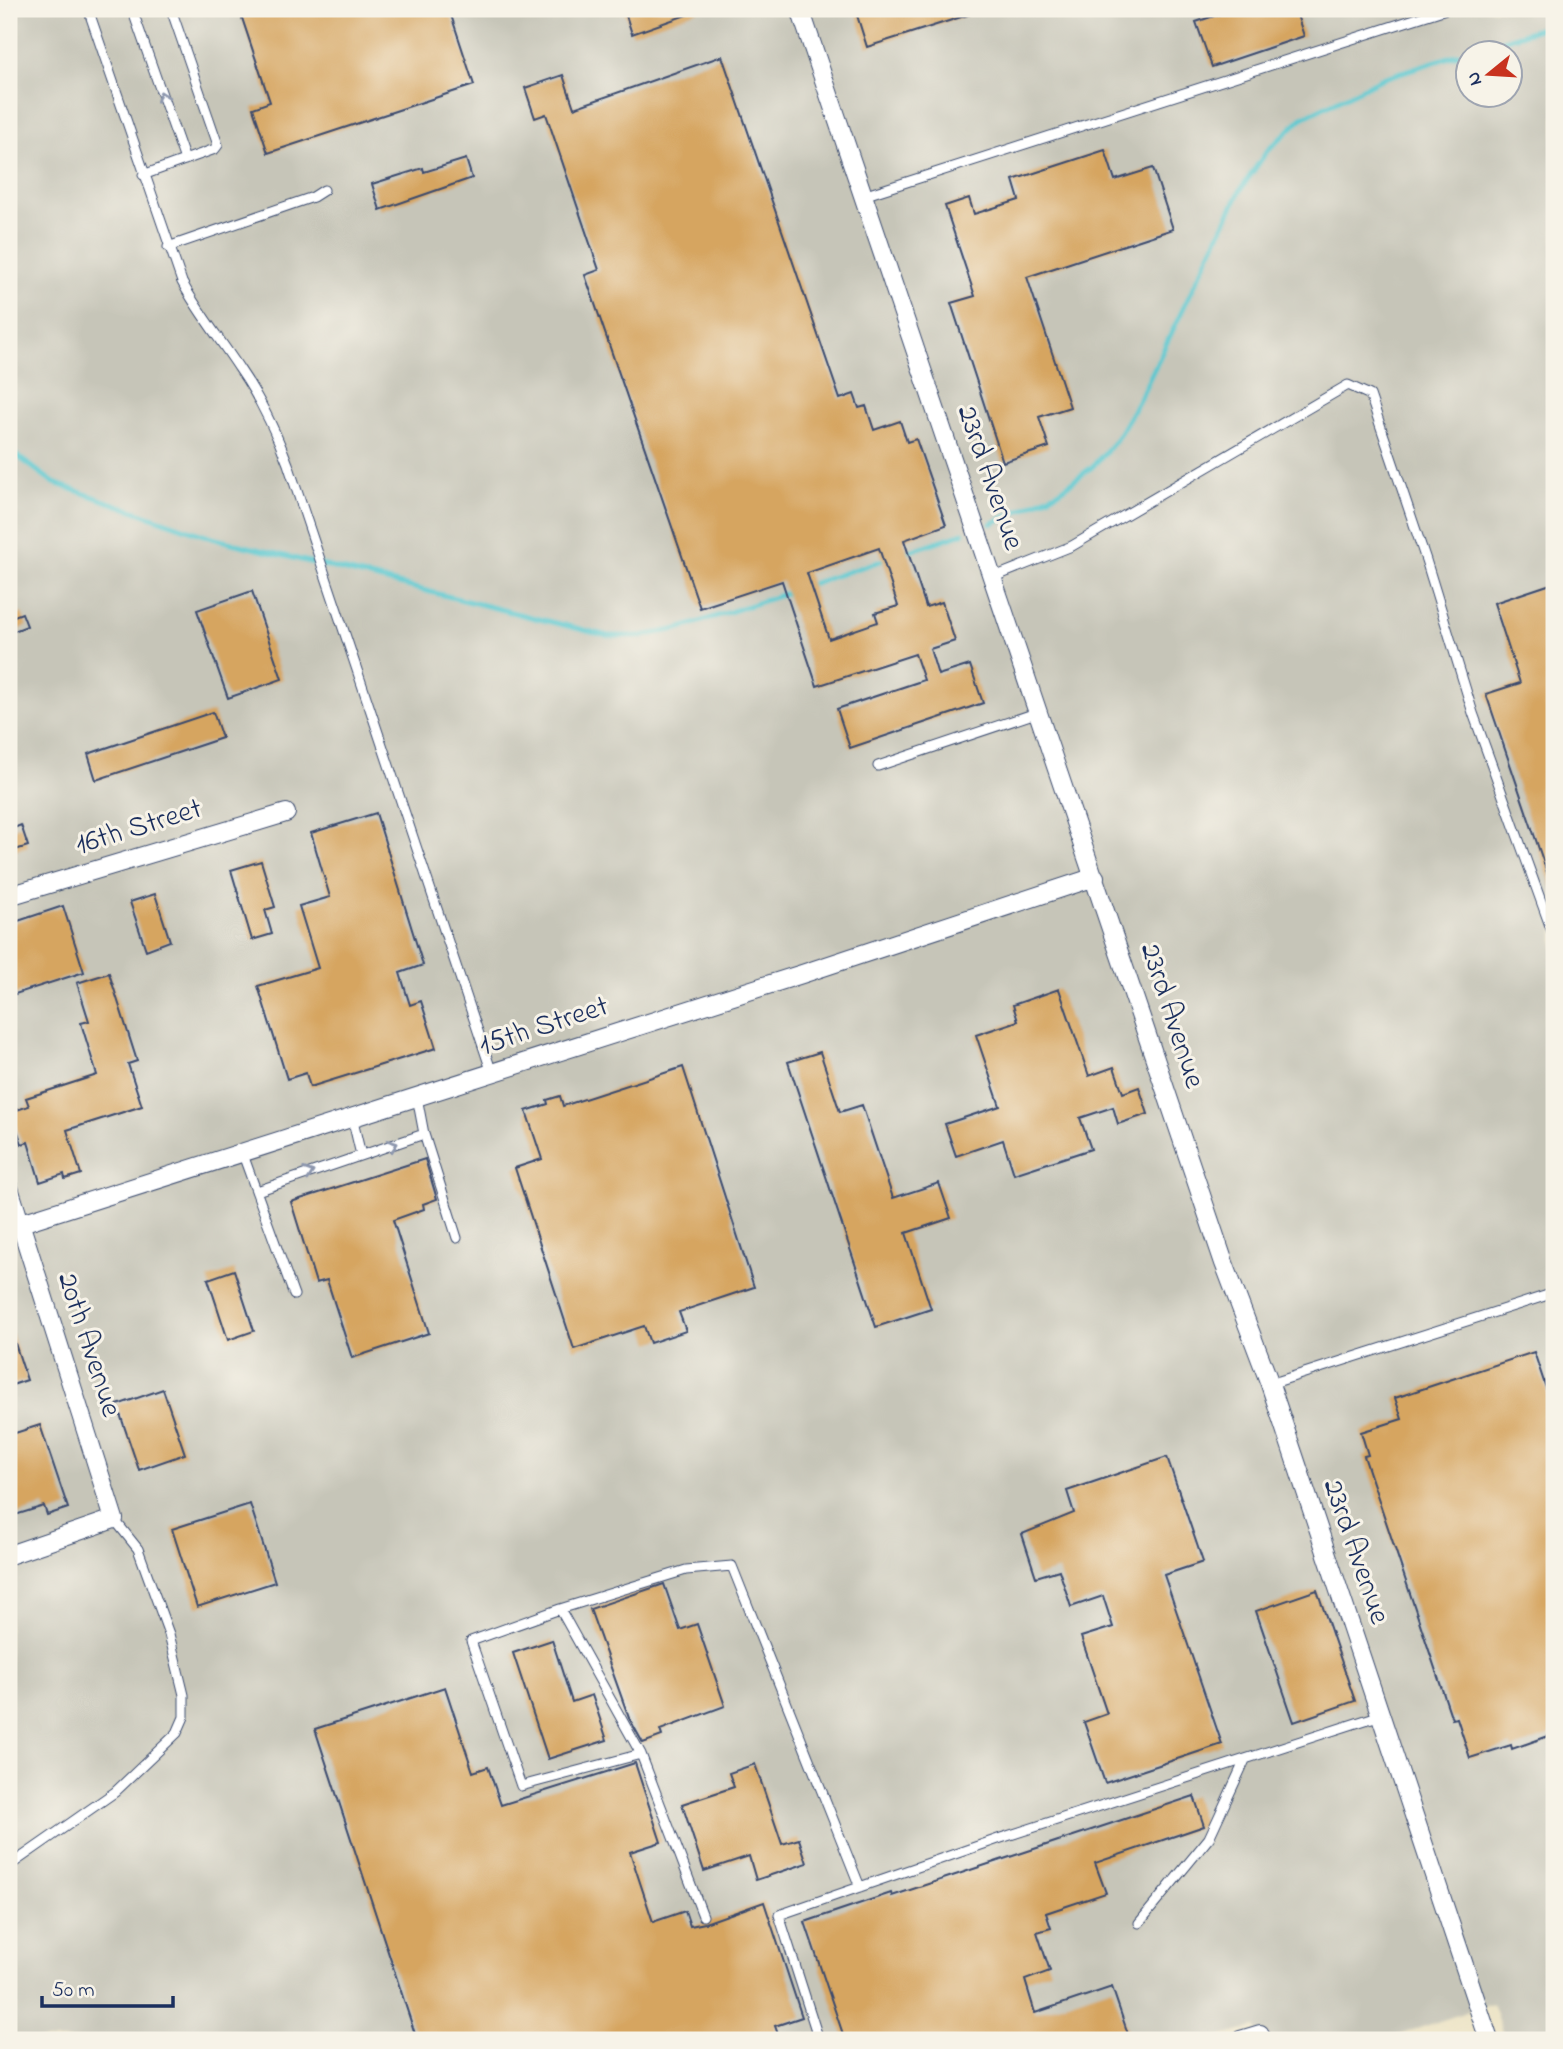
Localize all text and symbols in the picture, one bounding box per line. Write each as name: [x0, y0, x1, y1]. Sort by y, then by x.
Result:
north arrow: [1454, 38, 1524, 108]
text: N: [1460, 68, 1490, 89]
one-way arrow: [156, 90, 170, 102]
street label: 23rd Avenue: [944, 400, 1035, 557]
street label: 16th Street: [70, 788, 208, 868]
street label: 23rd Avenue: [1127, 938, 1215, 1095]
street label: 15th Street: [473, 985, 615, 1069]
one-way arrow: [386, 1138, 398, 1153]
one-way arrow: [302, 1167, 314, 1181]
street label: 20th Avenue: [44, 1267, 132, 1423]
street label: 23rd Avenue: [1310, 1474, 1401, 1631]
scale bar: [42, 1965, 173, 2009]
text: 50 m: [52, 1976, 95, 2006]

